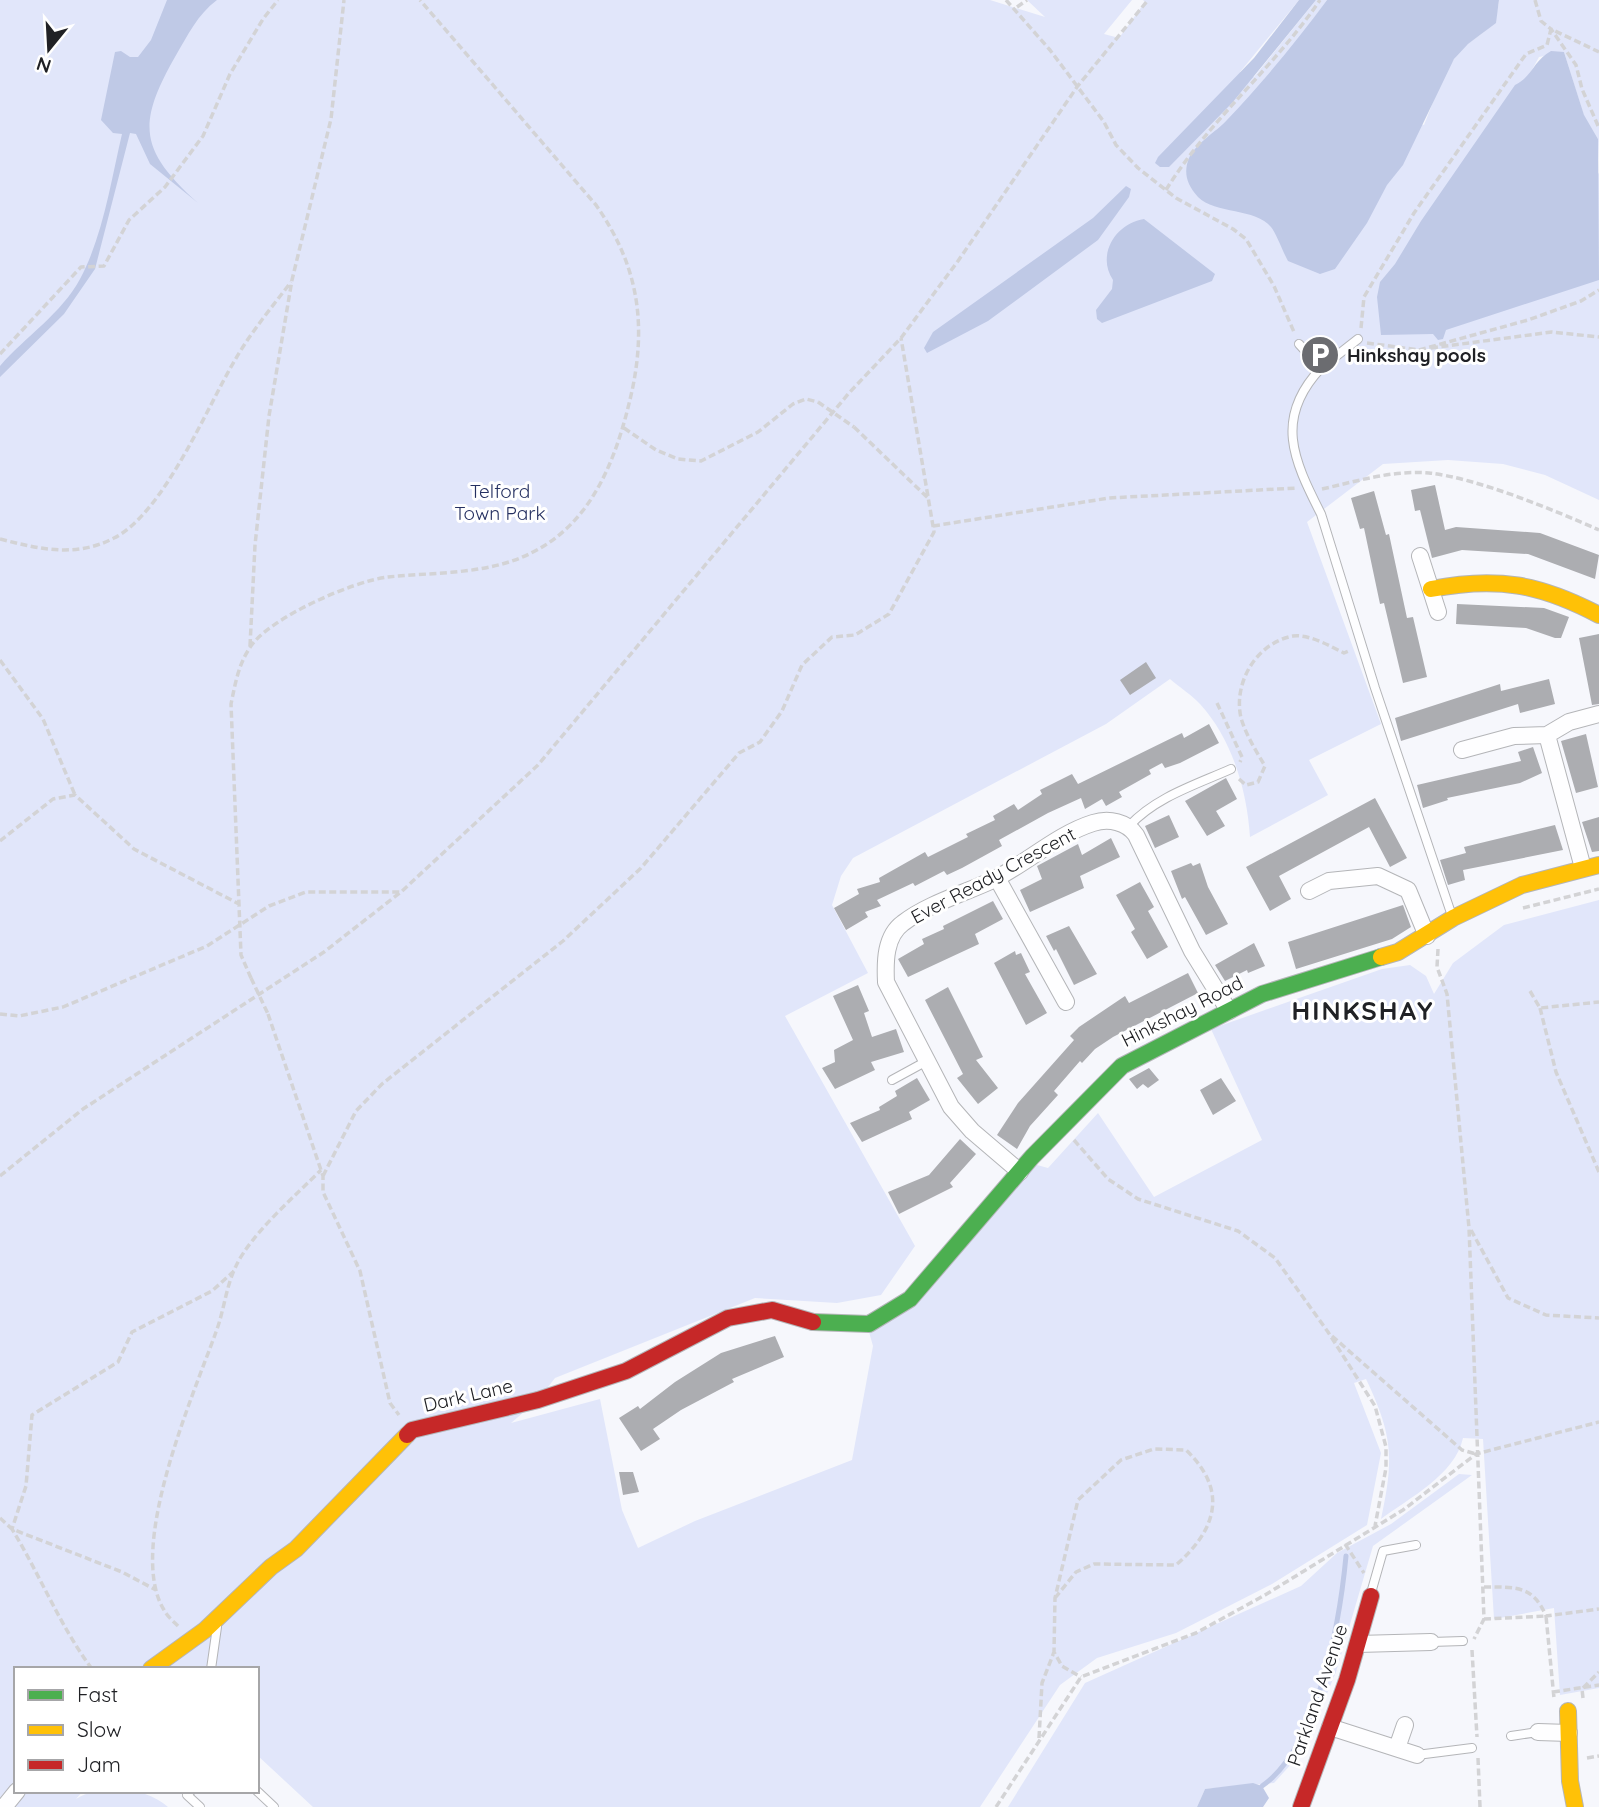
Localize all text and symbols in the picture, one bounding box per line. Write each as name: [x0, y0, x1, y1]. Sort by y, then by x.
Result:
north arrow: [14, 14, 84, 84]
text: N: [33, 52, 54, 79]
parking icon: Hinkshay pools: [1299, 334, 1341, 376]
place label: Hinkshay pools: [1347, 343, 1486, 367]
park label: Telford Town Park: [454, 479, 546, 525]
street label: Ever Ready Crescent: [907, 821, 1079, 929]
street label: Hinkshay Road: [1117, 970, 1247, 1052]
district label: HINKSHAY: [1292, 994, 1434, 1027]
street label: Dark Lane: [421, 1373, 515, 1417]
street label: Parkland Avenue: [1281, 1621, 1353, 1769]
legend: [14, 1667, 259, 1793]
text: Fast: [77, 1681, 118, 1707]
text: Slow: [77, 1716, 122, 1742]
text: Jam: [77, 1751, 121, 1777]

